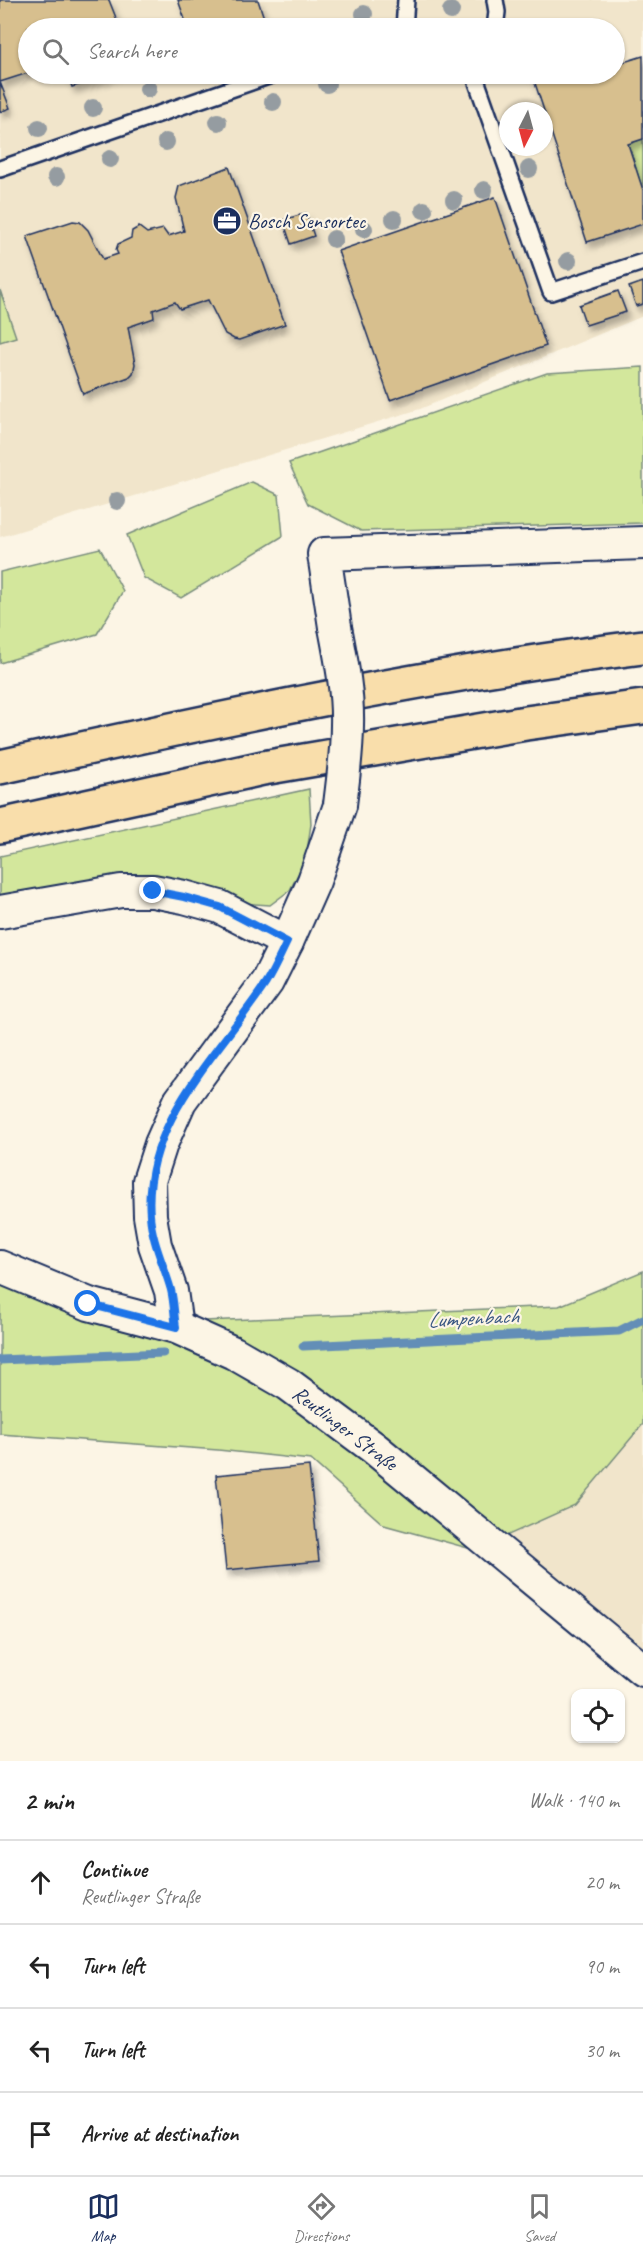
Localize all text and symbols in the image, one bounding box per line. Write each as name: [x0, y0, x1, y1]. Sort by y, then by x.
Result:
search box: [18, 18, 625, 84]
icon: search: [39, 35, 72, 68]
text: Search here: [87, 37, 177, 65]
north arrow: [499, 102, 553, 156]
office icon: Bosch Sensortec: [211, 205, 243, 237]
place label: Bosch Sensortec: [248, 208, 367, 234]
route end: [139, 877, 165, 903]
route start: [74, 1290, 100, 1316]
water label: Lumpenbach: [427, 1302, 521, 1334]
street label: Reutlinger Straße: [287, 1380, 404, 1477]
map controls: [571, 1689, 625, 1743]
button: locate: [571, 1689, 625, 1743]
text: 2 min: [24, 1784, 74, 1817]
text: Walk · 140 m: [529, 1788, 619, 1813]
text: Continue: [81, 1856, 147, 1884]
icon: ahead: [24, 1866, 57, 1899]
text: 20 m: [585, 1870, 619, 1895]
text: Reutlinger Straße: [81, 1884, 200, 1909]
icon: left: [24, 1950, 57, 1983]
text: Turn left: [81, 1952, 145, 1980]
text: 90 m: [585, 1954, 619, 1979]
icon: left: [24, 2034, 57, 2067]
text: Turn left: [81, 2036, 145, 2064]
text: 30 m: [585, 2038, 619, 2063]
icon: arrive: [24, 2118, 57, 2151]
text: Arrive at destination: [81, 2120, 238, 2148]
tab: Map: [87, 2190, 120, 2246]
tab: Directions: [294, 2190, 349, 2246]
tab: Saved: [523, 2190, 556, 2246]

